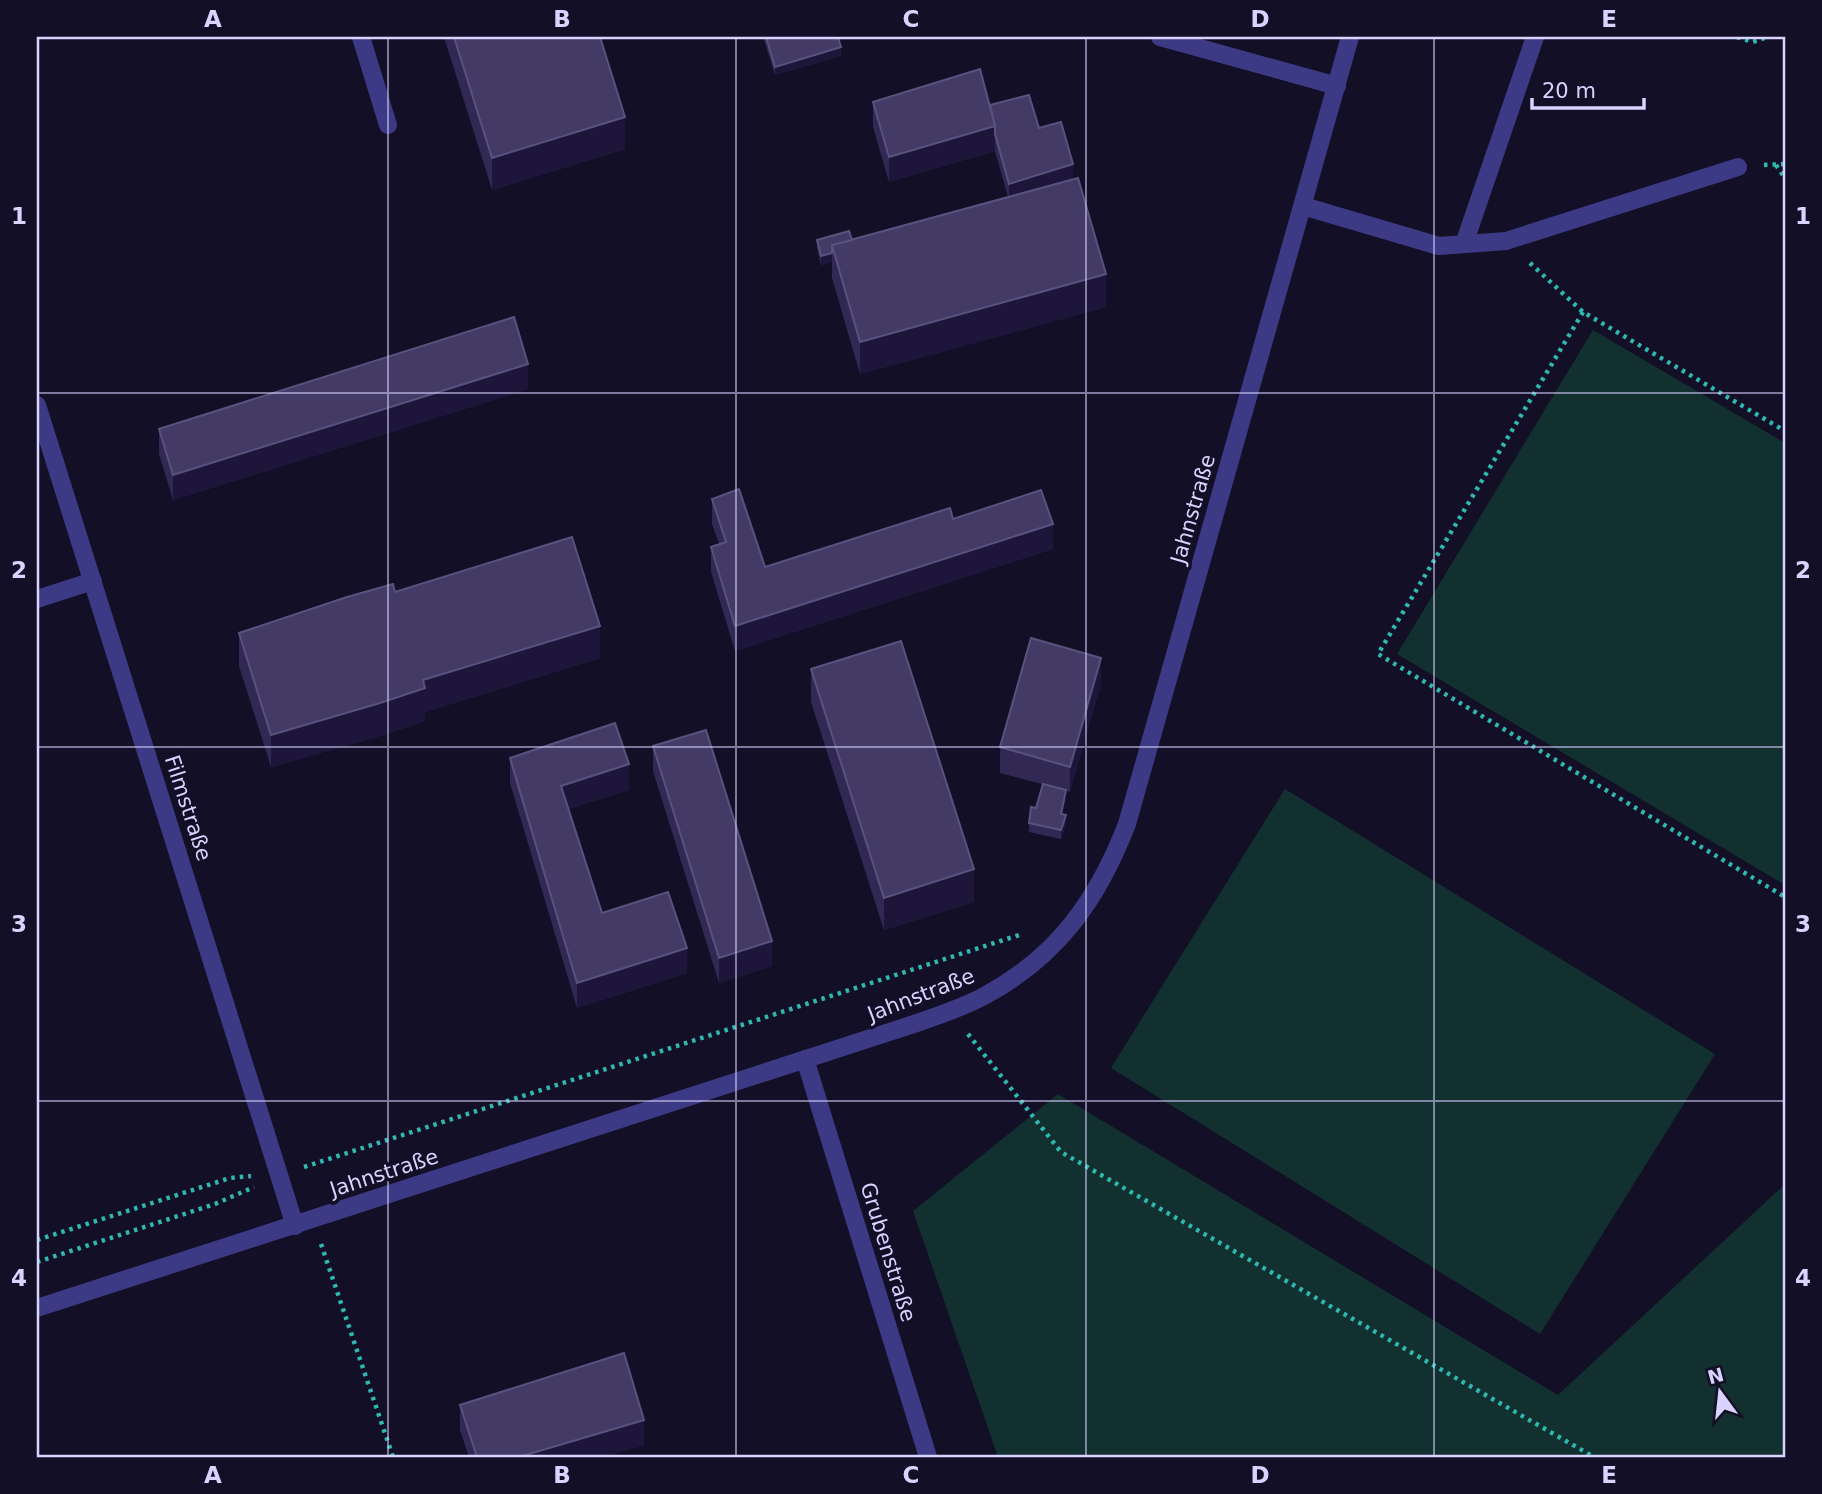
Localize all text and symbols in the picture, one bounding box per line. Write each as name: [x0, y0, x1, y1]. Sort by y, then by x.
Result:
text: A: [204, 6, 222, 32]
text: B: [553, 6, 571, 32]
text: C: [903, 6, 919, 32]
text: D: [1250, 6, 1270, 32]
text: E: [1601, 6, 1617, 32]
scale bar: [1532, 66, 1644, 110]
text: 20 m: [1542, 79, 1596, 103]
text: 1: [11, 203, 27, 229]
text: 1: [1795, 203, 1811, 229]
street label: Jahnstraße: [1165, 452, 1220, 568]
text: 2: [11, 557, 27, 583]
text: 2: [1795, 557, 1811, 583]
street label: Filmstraße: [160, 752, 216, 864]
text: 3: [11, 911, 27, 937]
text: 3: [1795, 911, 1811, 937]
street label: Jahnstraße: [862, 964, 978, 1027]
street label: Jahnstraße: [325, 1144, 441, 1202]
street label: Grubenstraße: [855, 1179, 921, 1325]
text: 4: [11, 1265, 27, 1291]
text: 4: [1795, 1265, 1811, 1291]
north arrow: [1686, 1358, 1756, 1428]
text: N: [1705, 1363, 1726, 1388]
text: A: [204, 1462, 222, 1488]
text: B: [553, 1462, 571, 1488]
text: C: [903, 1462, 919, 1488]
text: D: [1250, 1462, 1270, 1488]
text: E: [1601, 1462, 1617, 1488]

